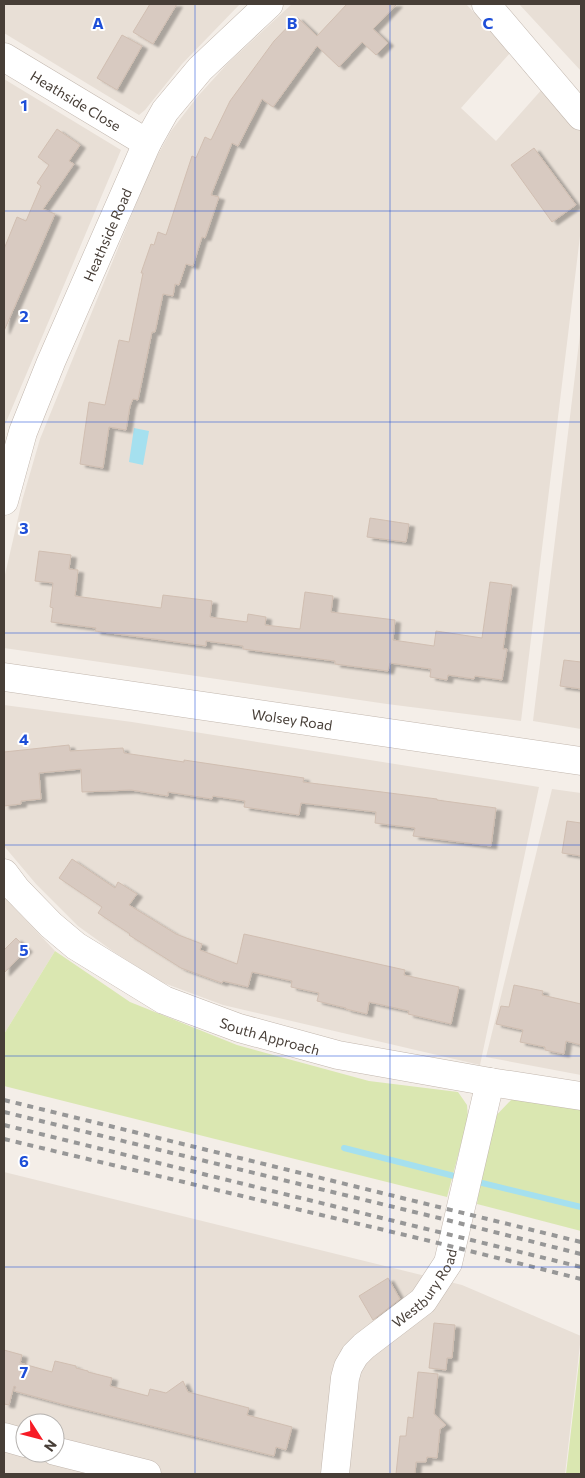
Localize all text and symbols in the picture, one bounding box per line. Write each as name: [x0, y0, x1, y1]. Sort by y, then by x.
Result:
text: A: [92, 13, 104, 32]
text: B: [287, 13, 298, 32]
text: C: [483, 13, 494, 32]
street label: Heathside Close: [28, 67, 124, 134]
text: 1: [20, 95, 28, 114]
street label: Heathside Road: [79, 186, 135, 284]
text: 2: [19, 306, 29, 325]
text: 3: [19, 518, 29, 537]
street label: Wolsey Road: [250, 705, 334, 733]
text: 4: [19, 729, 29, 748]
text: 5: [19, 940, 29, 959]
street label: South Approach: [218, 1013, 322, 1058]
text: 6: [19, 1151, 29, 1170]
street label: Westbury Road: [388, 1247, 460, 1330]
text: 7: [20, 1362, 29, 1381]
north arrow: [15, 1413, 65, 1463]
text: N: [41, 1437, 61, 1455]

